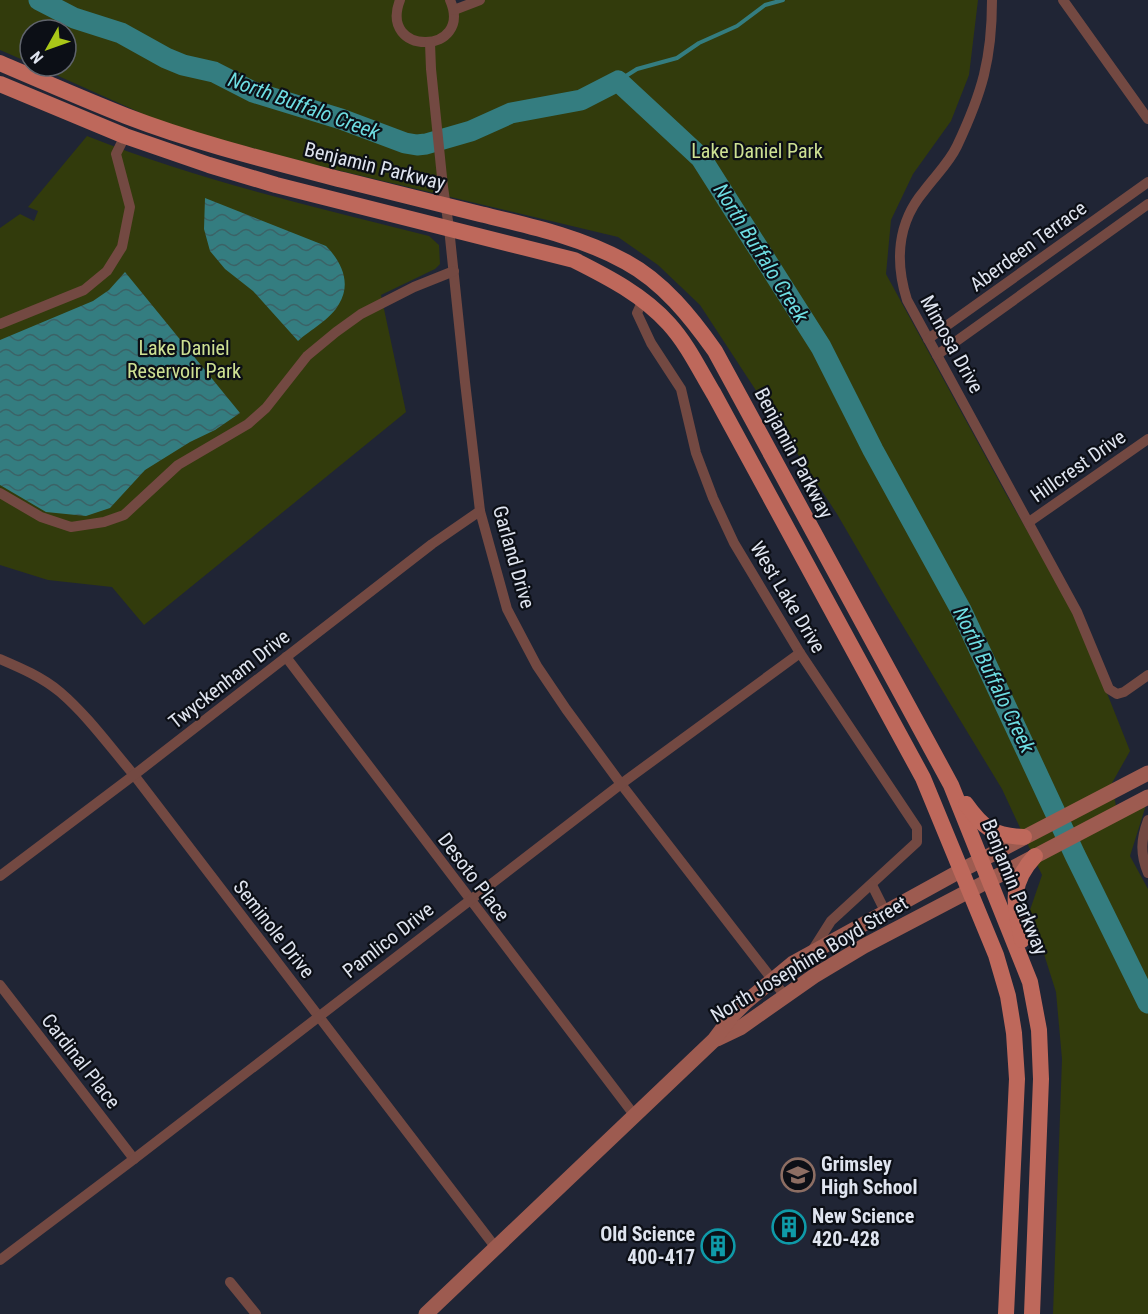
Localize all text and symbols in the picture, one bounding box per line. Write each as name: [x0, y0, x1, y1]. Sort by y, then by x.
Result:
north arrow: [18, 18, 78, 78]
text: N: [26, 47, 47, 67]
water label: North Buffalo Creek: [225, 67, 384, 145]
street label: Benjamin Parkway: [302, 137, 448, 195]
park label: Lake Daniel Park: [691, 139, 823, 163]
water label: North Buffalo Creek: [709, 179, 814, 328]
street label: Aberdeen Terrace: [965, 196, 1091, 296]
street label: Mimosa Drive: [915, 291, 989, 397]
park label: Lake Daniel Reservoir Park: [127, 336, 241, 383]
street label: Benjamin Parkway: [750, 384, 838, 522]
street label: Hillcrest Drive: [1026, 425, 1130, 507]
street label: Garland Drive: [488, 503, 540, 611]
street label: West Lake Drive: [745, 537, 831, 657]
water label: North Buffalo Creek: [948, 603, 1040, 758]
street label: Twyckenham Drive: [164, 624, 294, 734]
street label: Benjamin Parkway: [977, 816, 1053, 958]
street label: Desoto Place: [433, 828, 515, 926]
street label: Seminole Drive: [228, 875, 320, 983]
street label: North Josephine Boyd Street: [706, 891, 912, 1027]
street label: Pamlico Drive: [338, 897, 438, 983]
street label: Cardinal Place: [37, 1009, 125, 1113]
place label: Grimsley High School: [821, 1152, 918, 1199]
school or university icon: Grimsley High School: [780, 1157, 816, 1193]
place label: New Science 420-428: [812, 1204, 914, 1251]
building icon: New Science 420-428: [771, 1209, 807, 1245]
place label: Old Science 400-417: [600, 1222, 695, 1269]
building icon: Old Science 400-417: [700, 1228, 736, 1264]

